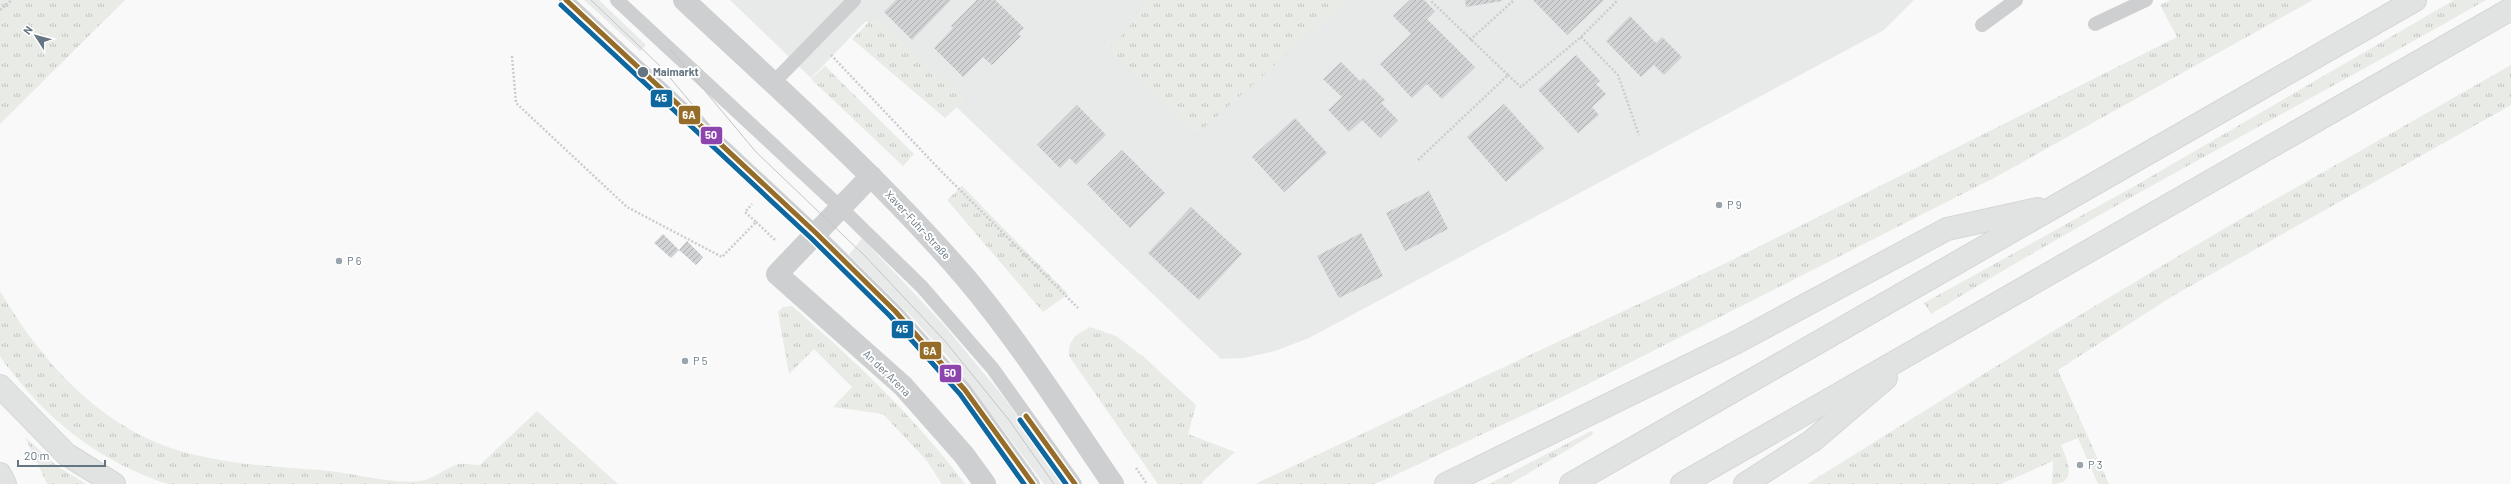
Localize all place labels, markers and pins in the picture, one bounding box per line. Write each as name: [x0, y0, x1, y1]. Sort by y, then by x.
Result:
marker: Maimarkt: [636, 65, 650, 79]
place label: Maimarkt: [653, 65, 699, 78]
place label: P 9: [1727, 198, 1742, 211]
marker: P 9: [1714, 200, 1724, 210]
place label: P 6: [347, 254, 362, 267]
marker: P 6: [334, 256, 344, 266]
place label: P 5: [693, 354, 708, 367]
marker: P 5: [680, 356, 690, 366]
place label: P 3: [2088, 458, 2102, 471]
marker: P 3: [2075, 460, 2085, 470]

